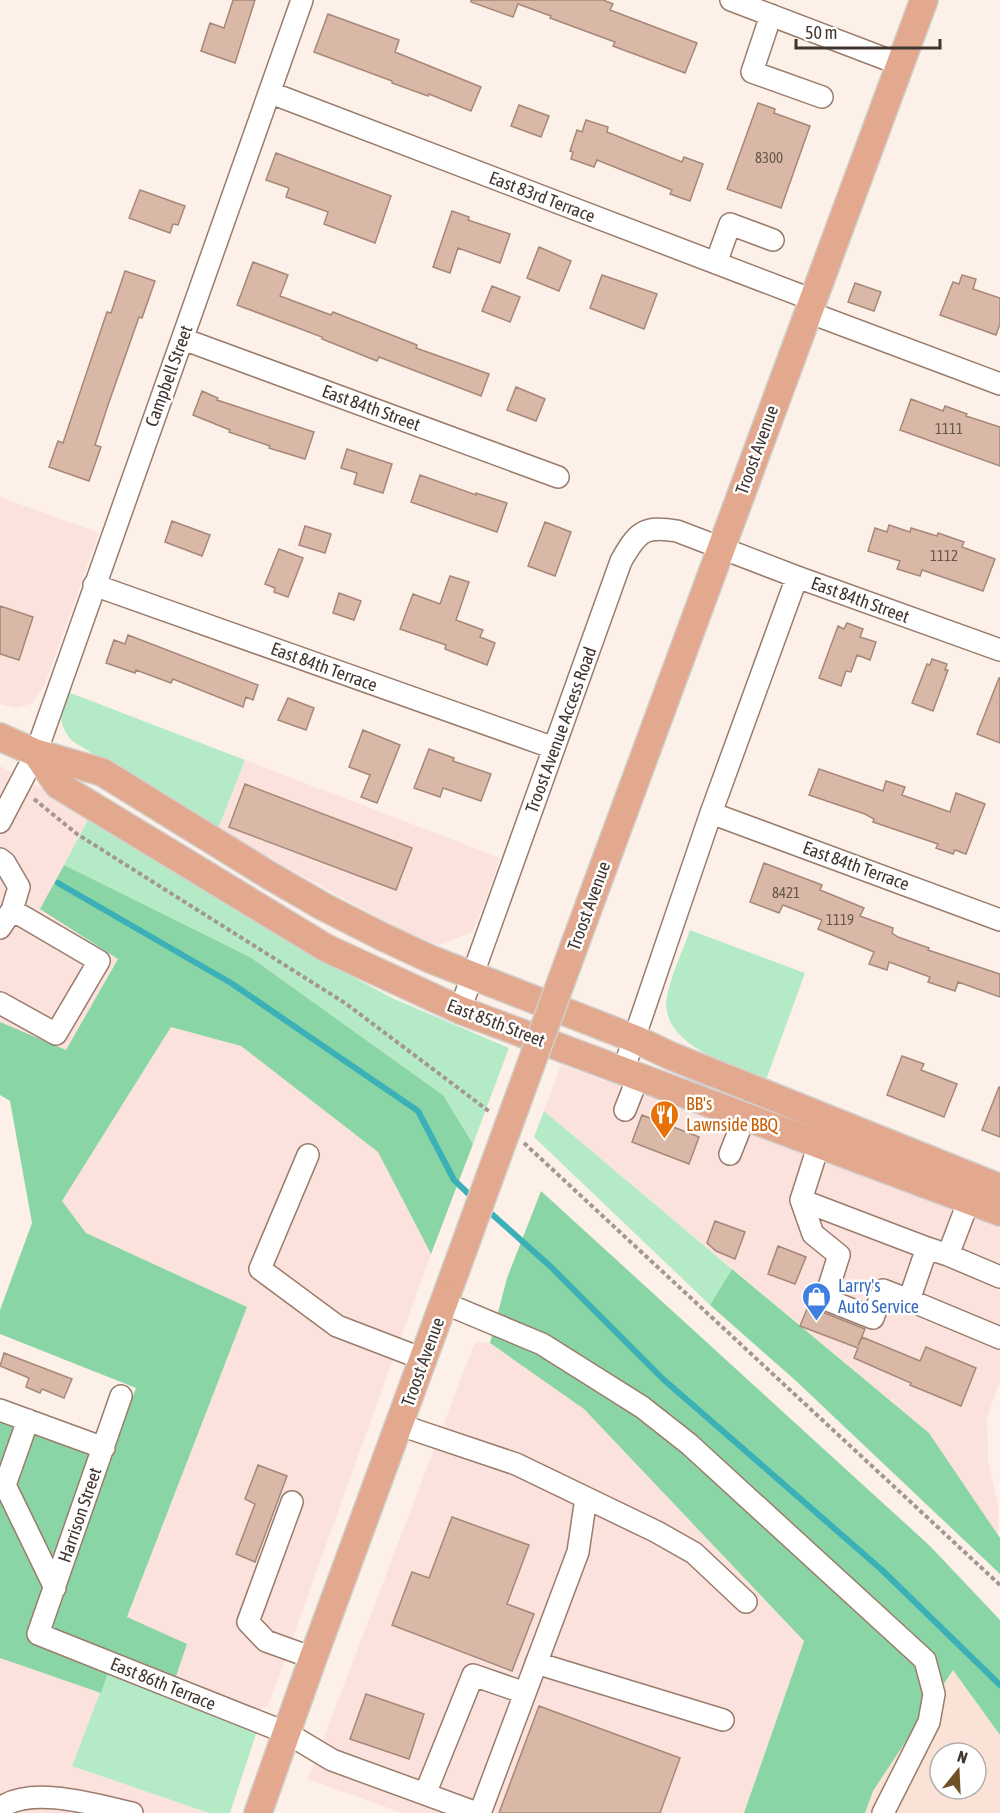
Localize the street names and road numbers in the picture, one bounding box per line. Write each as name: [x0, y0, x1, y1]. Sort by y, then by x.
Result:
street label: East 83rd Terrace: [486, 167, 598, 226]
street label: Campbell Street: [141, 322, 197, 429]
street label: East 84th Street: [319, 380, 423, 435]
street label: Troost Avenue: [731, 403, 782, 497]
street label: East 84th Street: [808, 572, 912, 627]
street label: East 84th Terrace: [268, 638, 380, 696]
street label: Troost Avenue Access Road: [521, 644, 600, 816]
street label: East 84th Terrace: [800, 837, 912, 895]
street label: Troost Avenue: [563, 859, 614, 953]
street label: East 85th Street: [444, 994, 548, 1051]
street label: Troost Avenue: [397, 1315, 448, 1409]
street label: Harrison Street: [53, 1465, 106, 1565]
street label: East 86th Terrace: [107, 1653, 219, 1714]

